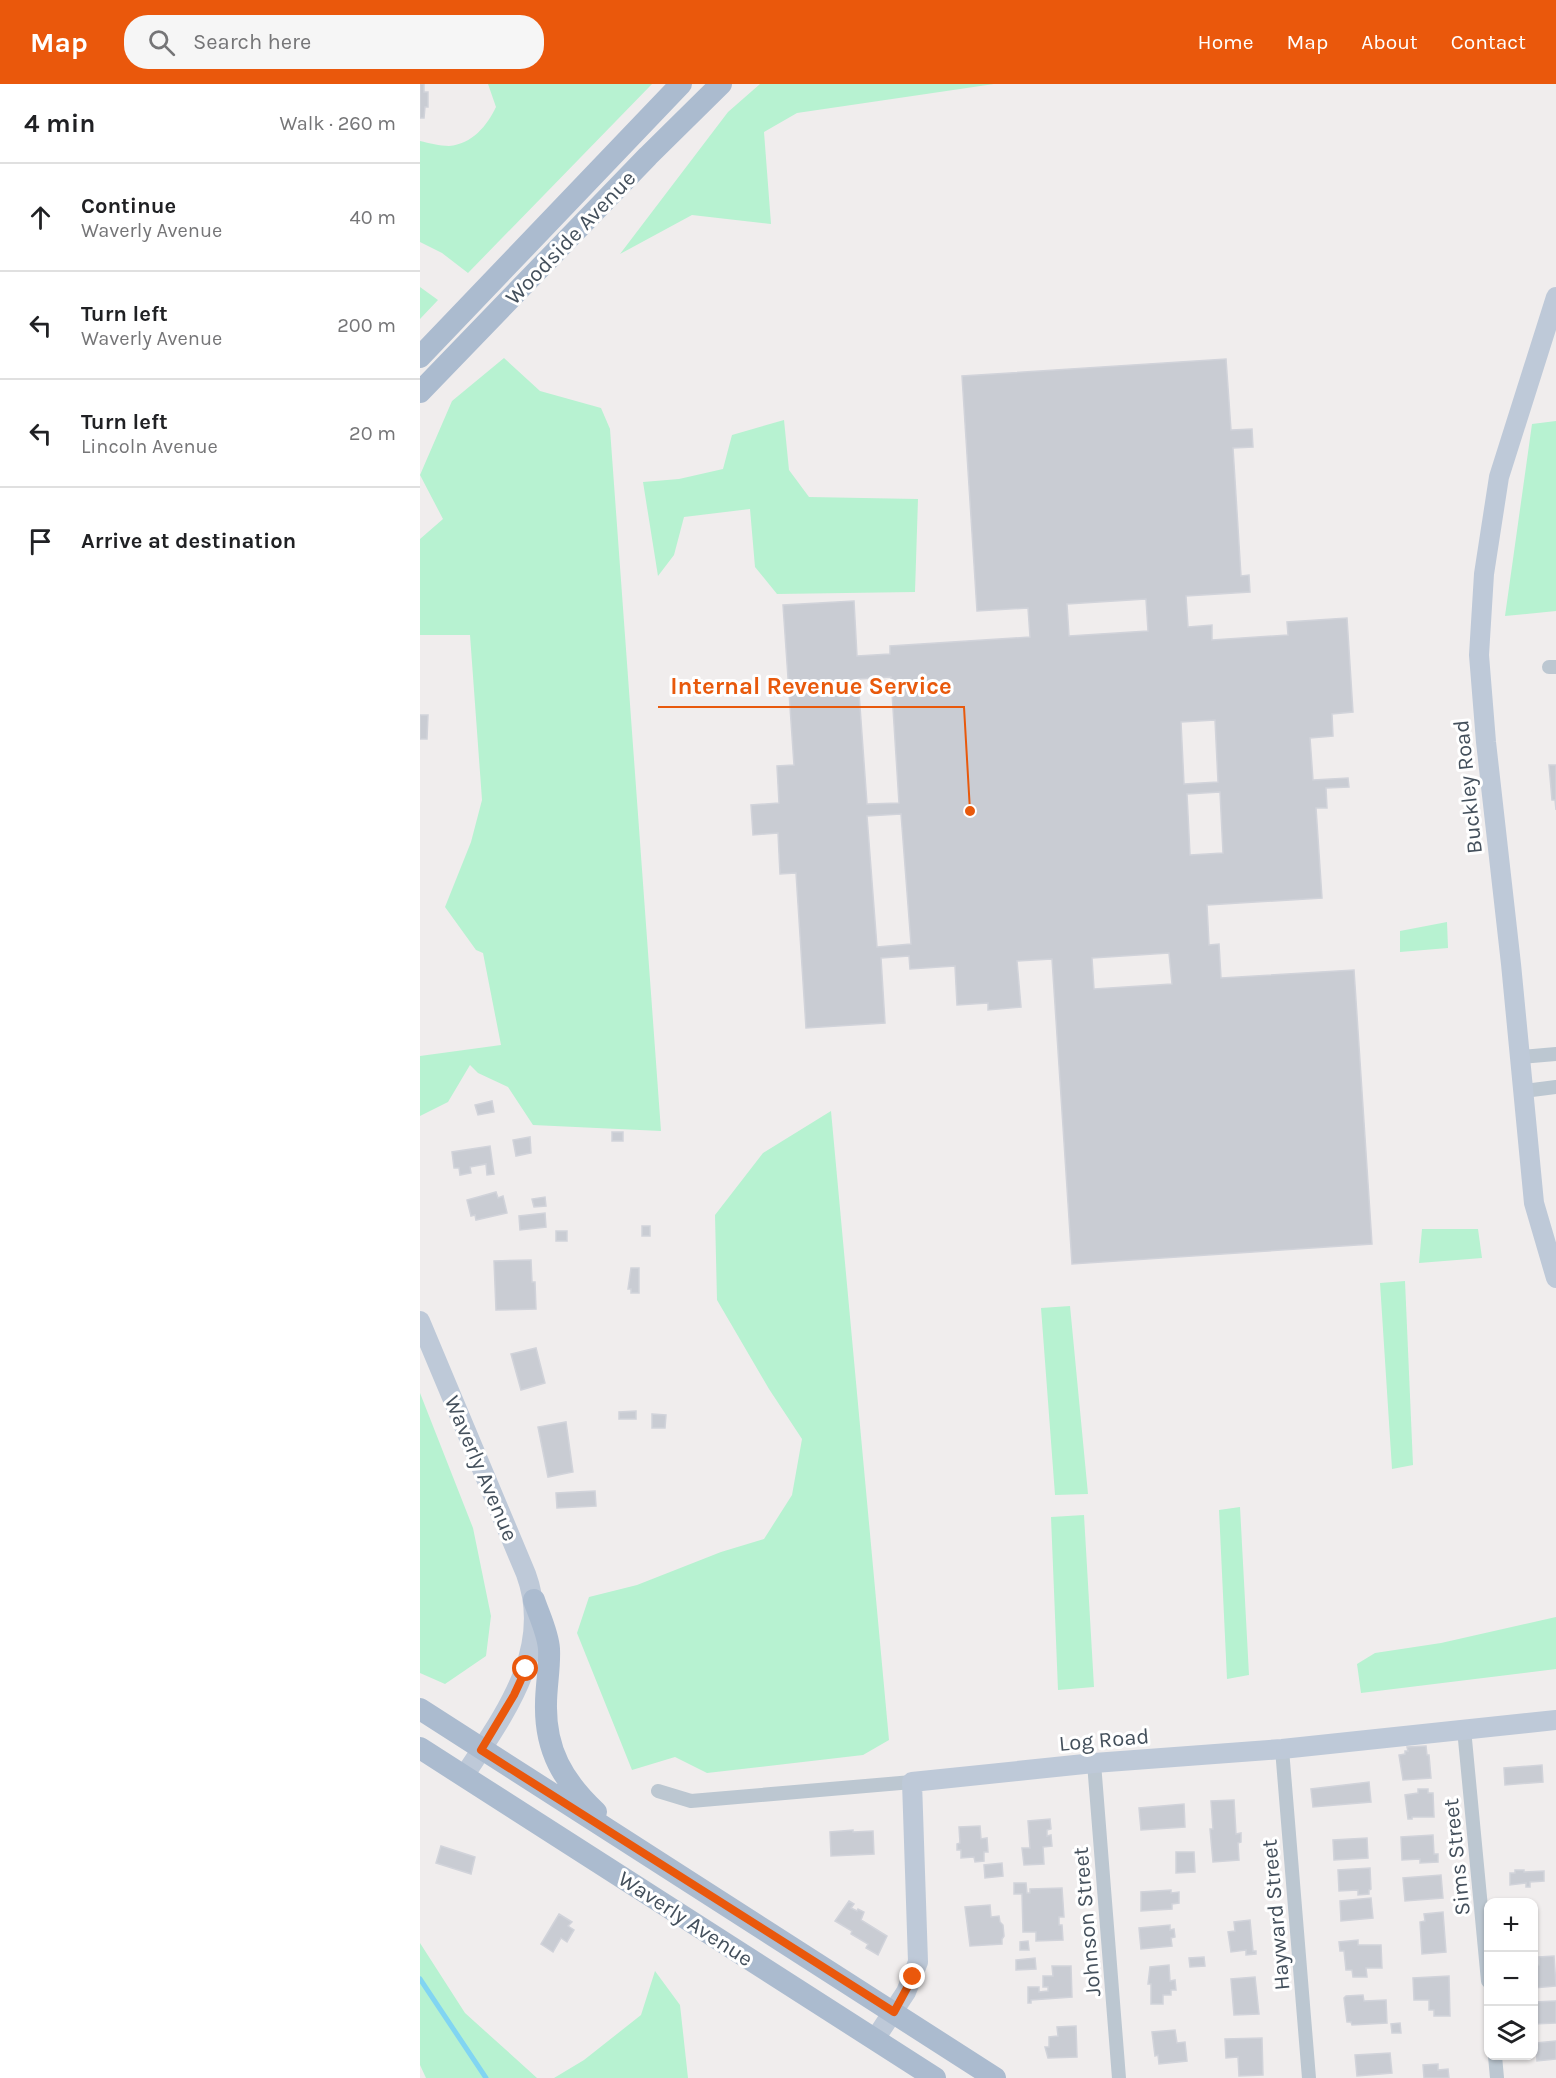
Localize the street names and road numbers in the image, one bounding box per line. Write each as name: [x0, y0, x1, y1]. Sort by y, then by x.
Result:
street label: Woodside Avenue: [500, 165, 641, 310]
street label: Buckley Road: [1448, 719, 1488, 855]
street label: Waverly Avenue: [439, 1392, 523, 1545]
street label: Log Road: [1058, 1723, 1150, 1757]
street label: Sims Street: [1438, 1797, 1476, 1917]
street label: Hayward Street: [1256, 1838, 1296, 1992]
street label: Johnson Street: [1068, 1846, 1106, 1998]
street label: Waverly Avenue: [613, 1866, 758, 1972]

